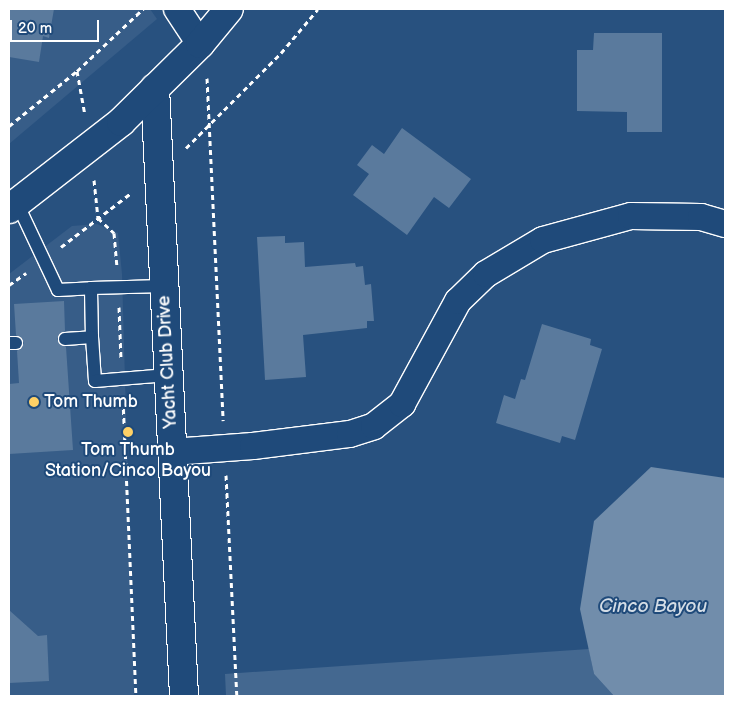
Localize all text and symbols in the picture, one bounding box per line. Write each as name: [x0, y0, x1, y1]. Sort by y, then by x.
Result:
scale bar: [12, 10, 101, 42]
text: 20 m: [18, 19, 52, 38]
street label: Yacht Club Drive: [154, 295, 182, 429]
place label: Tom Thumb: [44, 391, 138, 413]
marker: Tom Thumb: [28, 396, 40, 408]
marker: Tom Thumb Station/Cinco Bayou: [122, 426, 134, 438]
place label: Tom Thumb Station/Cinco Bayou: [45, 440, 211, 482]
water label: Cinco Bayou: [599, 596, 707, 618]

